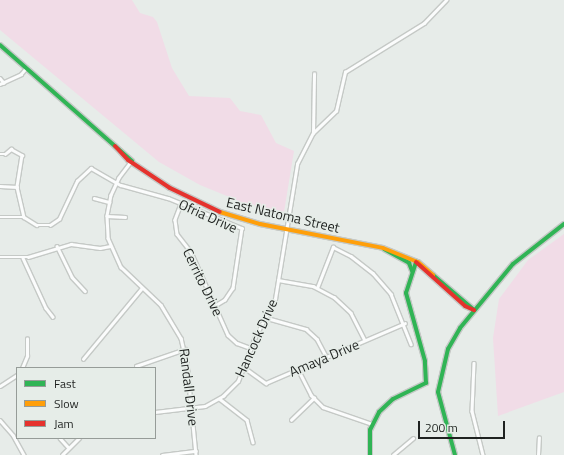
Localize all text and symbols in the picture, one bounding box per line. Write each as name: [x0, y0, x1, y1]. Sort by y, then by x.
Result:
street label: East Natoma Street: [225, 194, 341, 236]
street label: Ofria Drive: [176, 196, 240, 236]
street label: Cerrito Drive: [179, 245, 227, 319]
street label: Hancock Drive: [231, 296, 281, 380]
street label: Amaya Drive: [287, 336, 361, 380]
street label: Randall Drive: [176, 347, 202, 427]
legend: [16, 367, 156, 439]
text: Fast: [54, 374, 76, 393]
text: Slow: [54, 394, 79, 413]
scale bar: [420, 413, 507, 439]
text: Jam: [54, 414, 74, 433]
text: 200 m: [425, 418, 458, 437]

